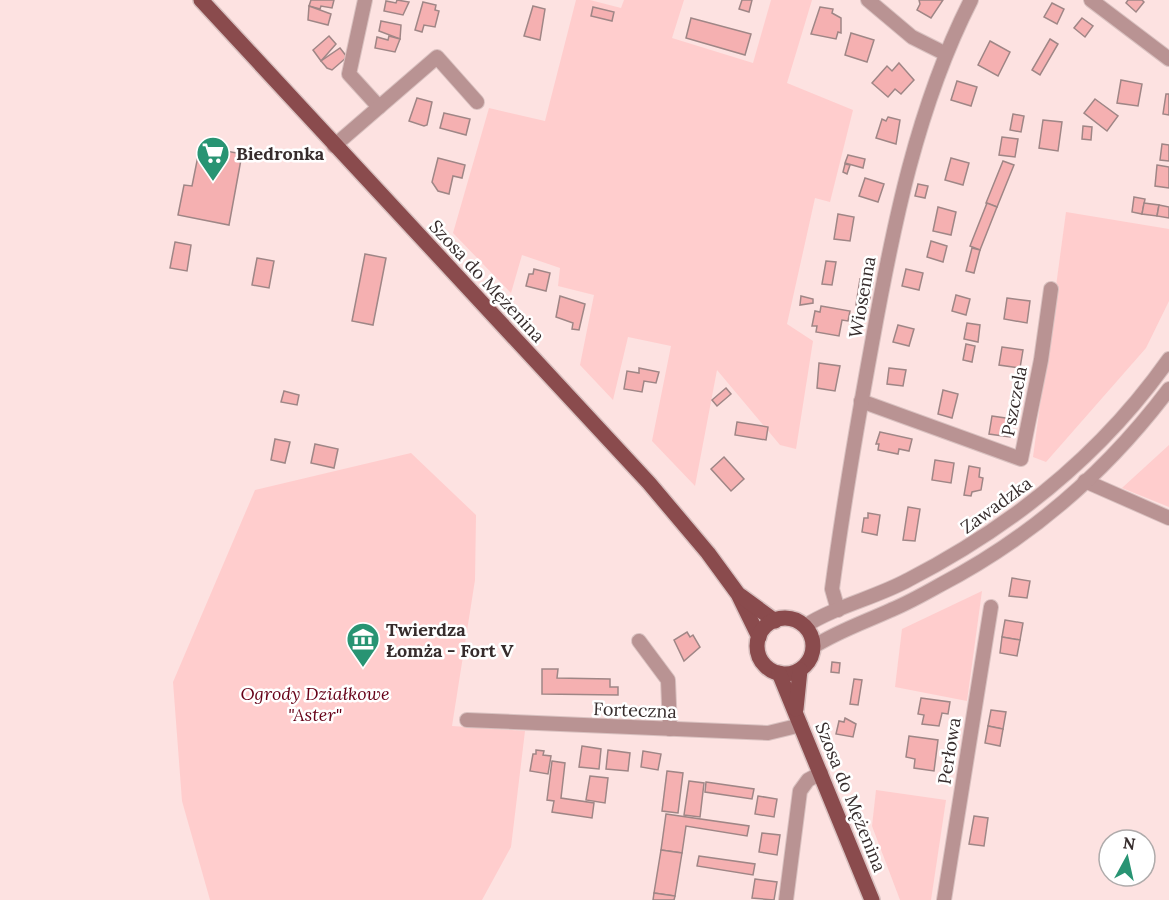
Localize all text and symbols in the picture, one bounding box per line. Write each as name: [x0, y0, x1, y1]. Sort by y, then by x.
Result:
supermarket icon: Biedronka: [195, 135, 231, 182]
place label: Biedronka: [236, 142, 325, 165]
street label: Szosa do Mężenina: [424, 215, 550, 347]
street label: Wiosenna: [844, 254, 880, 340]
street label: Pszczela: [996, 364, 1032, 438]
street label: Zawadzka: [956, 471, 1036, 539]
place label: Twierdza Łomża - Fort V: [386, 618, 514, 662]
museum icon: Twierdza Łomża - Fort V: [345, 621, 381, 668]
park label: Ogrody Działkowe "Aster": [240, 682, 390, 726]
street label: Forteczna: [593, 697, 677, 723]
street label: Perłowa: [932, 716, 966, 786]
street label: Szosa do Mężenina: [810, 719, 892, 875]
north arrow: [1097, 828, 1157, 888]
text: N: [1122, 832, 1137, 854]

